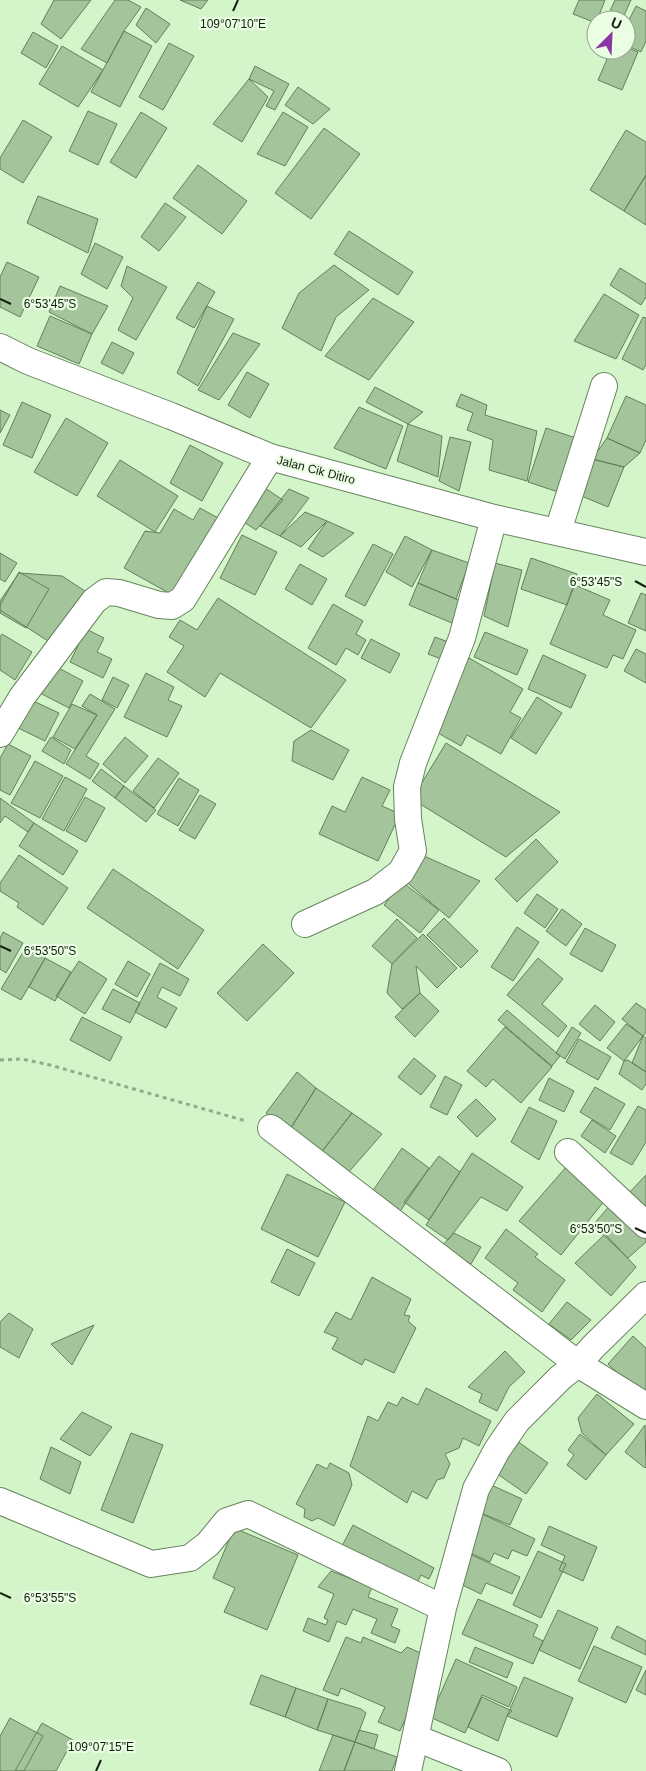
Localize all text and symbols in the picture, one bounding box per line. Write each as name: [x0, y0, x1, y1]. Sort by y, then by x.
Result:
north arrow: [586, 10, 636, 60]
text: U: [608, 14, 624, 32]
text: 109°07'10"E: [200, 17, 266, 31]
text: 6°53'45"S: [24, 297, 76, 311]
street label: Jalan Cik Ditiro: [275, 453, 357, 487]
text: 6°53'45"S: [570, 575, 622, 589]
text: 6°53'50"S: [24, 944, 76, 958]
text: 6°53'50"S: [570, 1222, 622, 1236]
text: 6°53'55"S: [24, 1591, 76, 1605]
text: 109°07'15"E: [68, 1740, 134, 1754]

